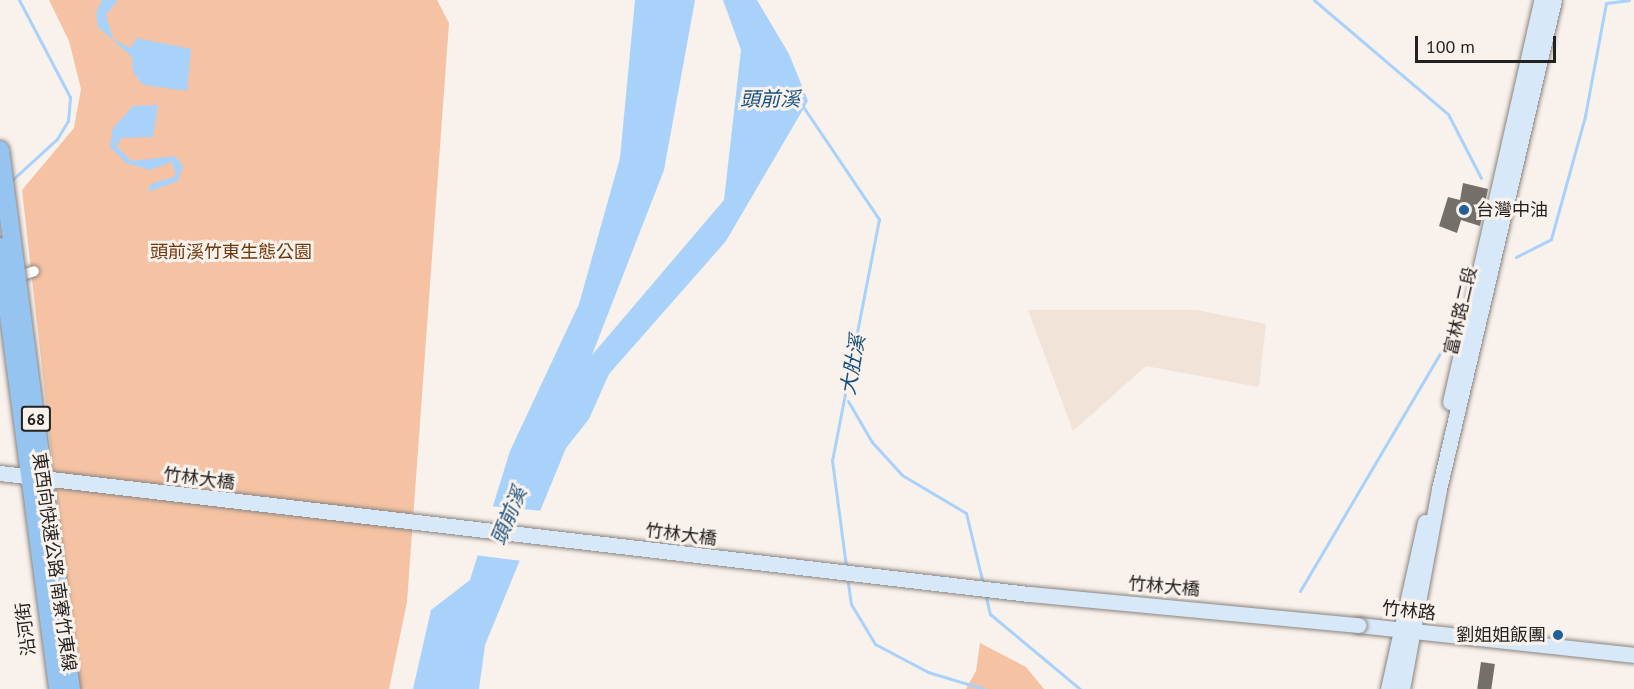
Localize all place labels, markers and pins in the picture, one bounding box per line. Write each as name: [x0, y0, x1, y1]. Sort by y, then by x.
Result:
place label: 台灣中油: [1476, 199, 1548, 221]
marker: 台灣中油: [1457, 203, 1471, 217]
place label: 劉姐姐飯團: [1456, 624, 1546, 646]
marker: 劉姐姐飯團: [1551, 628, 1565, 642]

